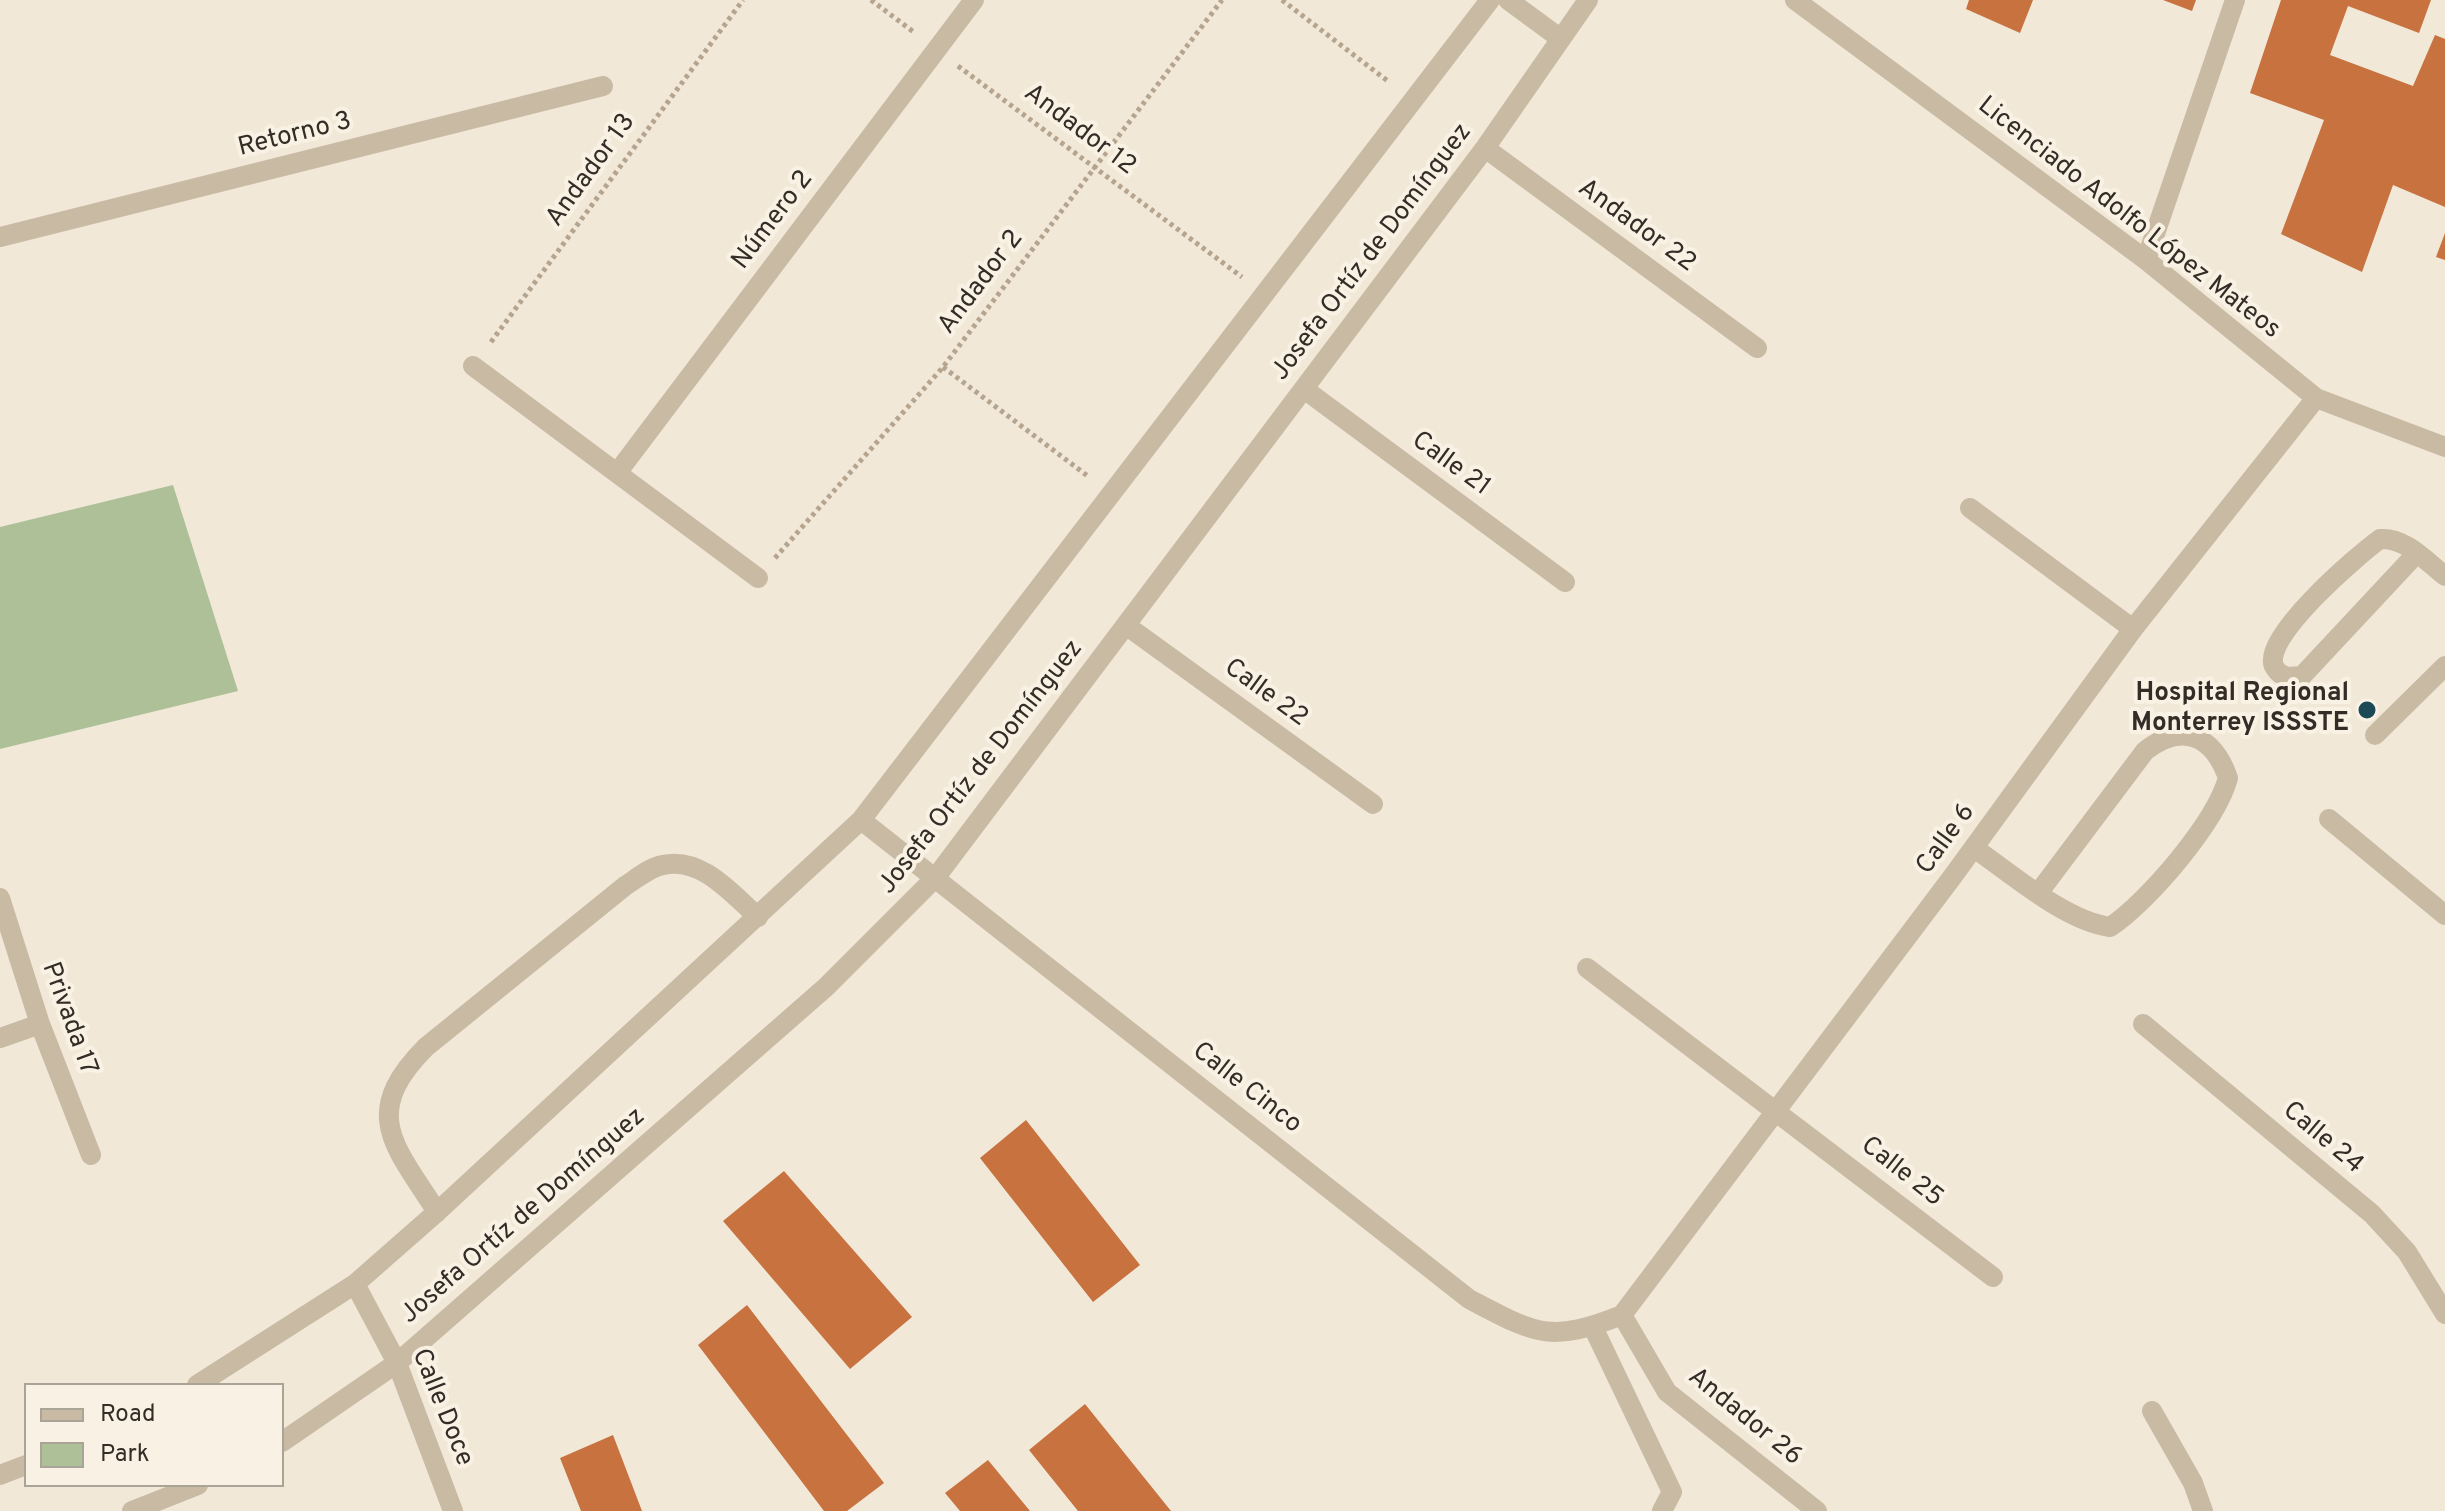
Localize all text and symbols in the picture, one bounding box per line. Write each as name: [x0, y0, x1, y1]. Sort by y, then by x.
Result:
street label: Andador 12: [1017, 79, 1141, 183]
street label: Licenciado Adolfo López Mateos: [1970, 91, 2286, 347]
street label: Retorno 3: [235, 107, 355, 165]
street label: Andador 13: [541, 108, 643, 234]
street label: Josefa Ortíz de Domínguez: [1266, 118, 1480, 388]
street label: Número 2: [727, 165, 821, 277]
street label: Andador 22: [1571, 174, 1701, 280]
street label: Andador 2: [933, 225, 1031, 341]
street label: Calle 21: [1404, 426, 1496, 504]
street label: Josefa Ortíz de Domínguez: [873, 635, 1091, 901]
street label: Calle 22: [1217, 653, 1313, 735]
place label: Hospital Regional Monterrey ISSSTE: [2131, 679, 2349, 740]
marker: Hospital Regional Monterrey ISSSTE: [2356, 699, 2378, 721]
street label: Calle 6: [1911, 799, 1983, 881]
street label: Privada 17: [33, 959, 103, 1079]
street label: Calle Cinco: [1185, 1037, 1307, 1141]
street label: Calle 24: [2275, 1096, 2369, 1182]
street label: Josefa Ortíz de Domínguez: [395, 1102, 653, 1332]
street label: Calle 25: [1853, 1131, 1949, 1215]
street label: Calle Doce: [403, 1345, 479, 1471]
street label: Andador 26: [1681, 1362, 1807, 1474]
legend: [24, 1383, 284, 1487]
text: Road: [100, 1400, 156, 1430]
text: Park: [100, 1440, 150, 1470]

